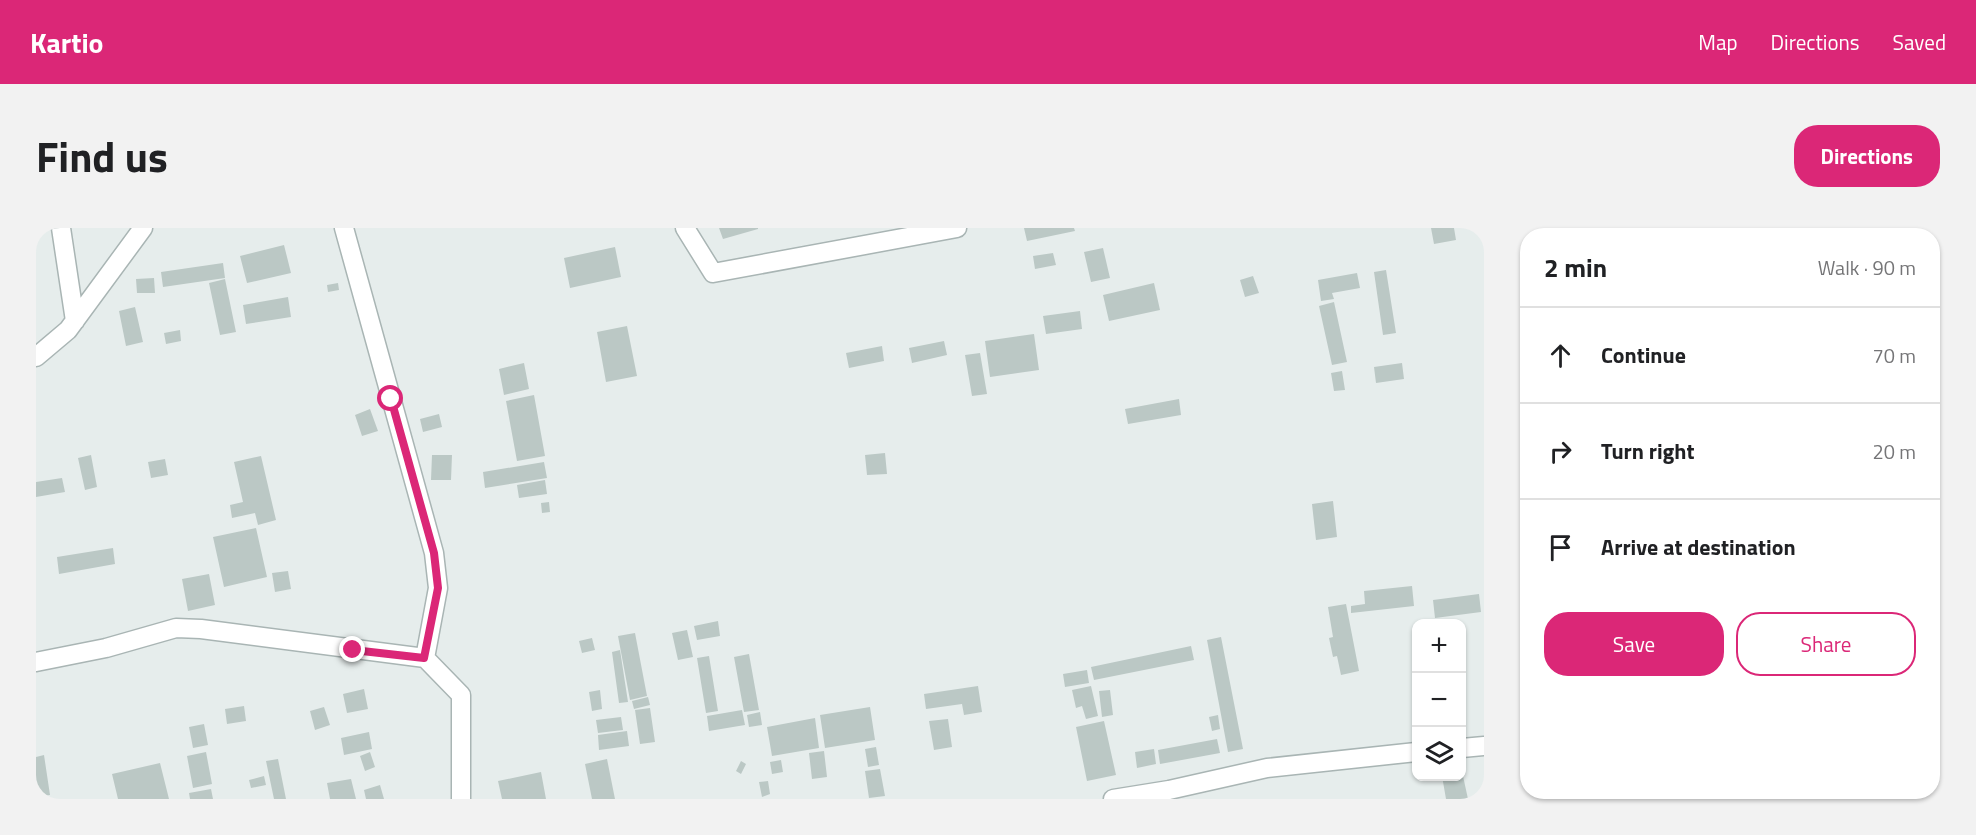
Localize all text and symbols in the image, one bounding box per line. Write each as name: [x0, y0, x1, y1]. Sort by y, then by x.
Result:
text: Kartio: [30, 21, 104, 64]
text: Map: [1698, 26, 1738, 58]
text: Directions: [1771, 26, 1860, 58]
text: Saved: [1893, 26, 1946, 58]
text: Find us: [36, 124, 168, 188]
button: Directions: [1794, 125, 1940, 187]
text: 2 min: [1544, 248, 1607, 287]
text: Walk · 90 m: [1818, 252, 1916, 283]
text: Continue: [1601, 338, 1686, 372]
icon: ahead: [1544, 339, 1577, 372]
text: 70 m: [1872, 340, 1916, 371]
route start: [377, 385, 403, 411]
text: Turn right: [1601, 434, 1695, 468]
icon: right: [1544, 435, 1577, 468]
text: 20 m: [1872, 436, 1916, 467]
text: Arrive at destination: [1601, 530, 1796, 564]
icon: arrive: [1544, 531, 1577, 564]
button: Save: [1544, 612, 1724, 676]
button: Share: [1736, 612, 1916, 676]
map controls: [1412, 619, 1466, 781]
button: +: [1412, 619, 1466, 673]
route end: [339, 636, 365, 662]
button: −: [1412, 673, 1466, 727]
button: layers: [1412, 727, 1466, 781]

